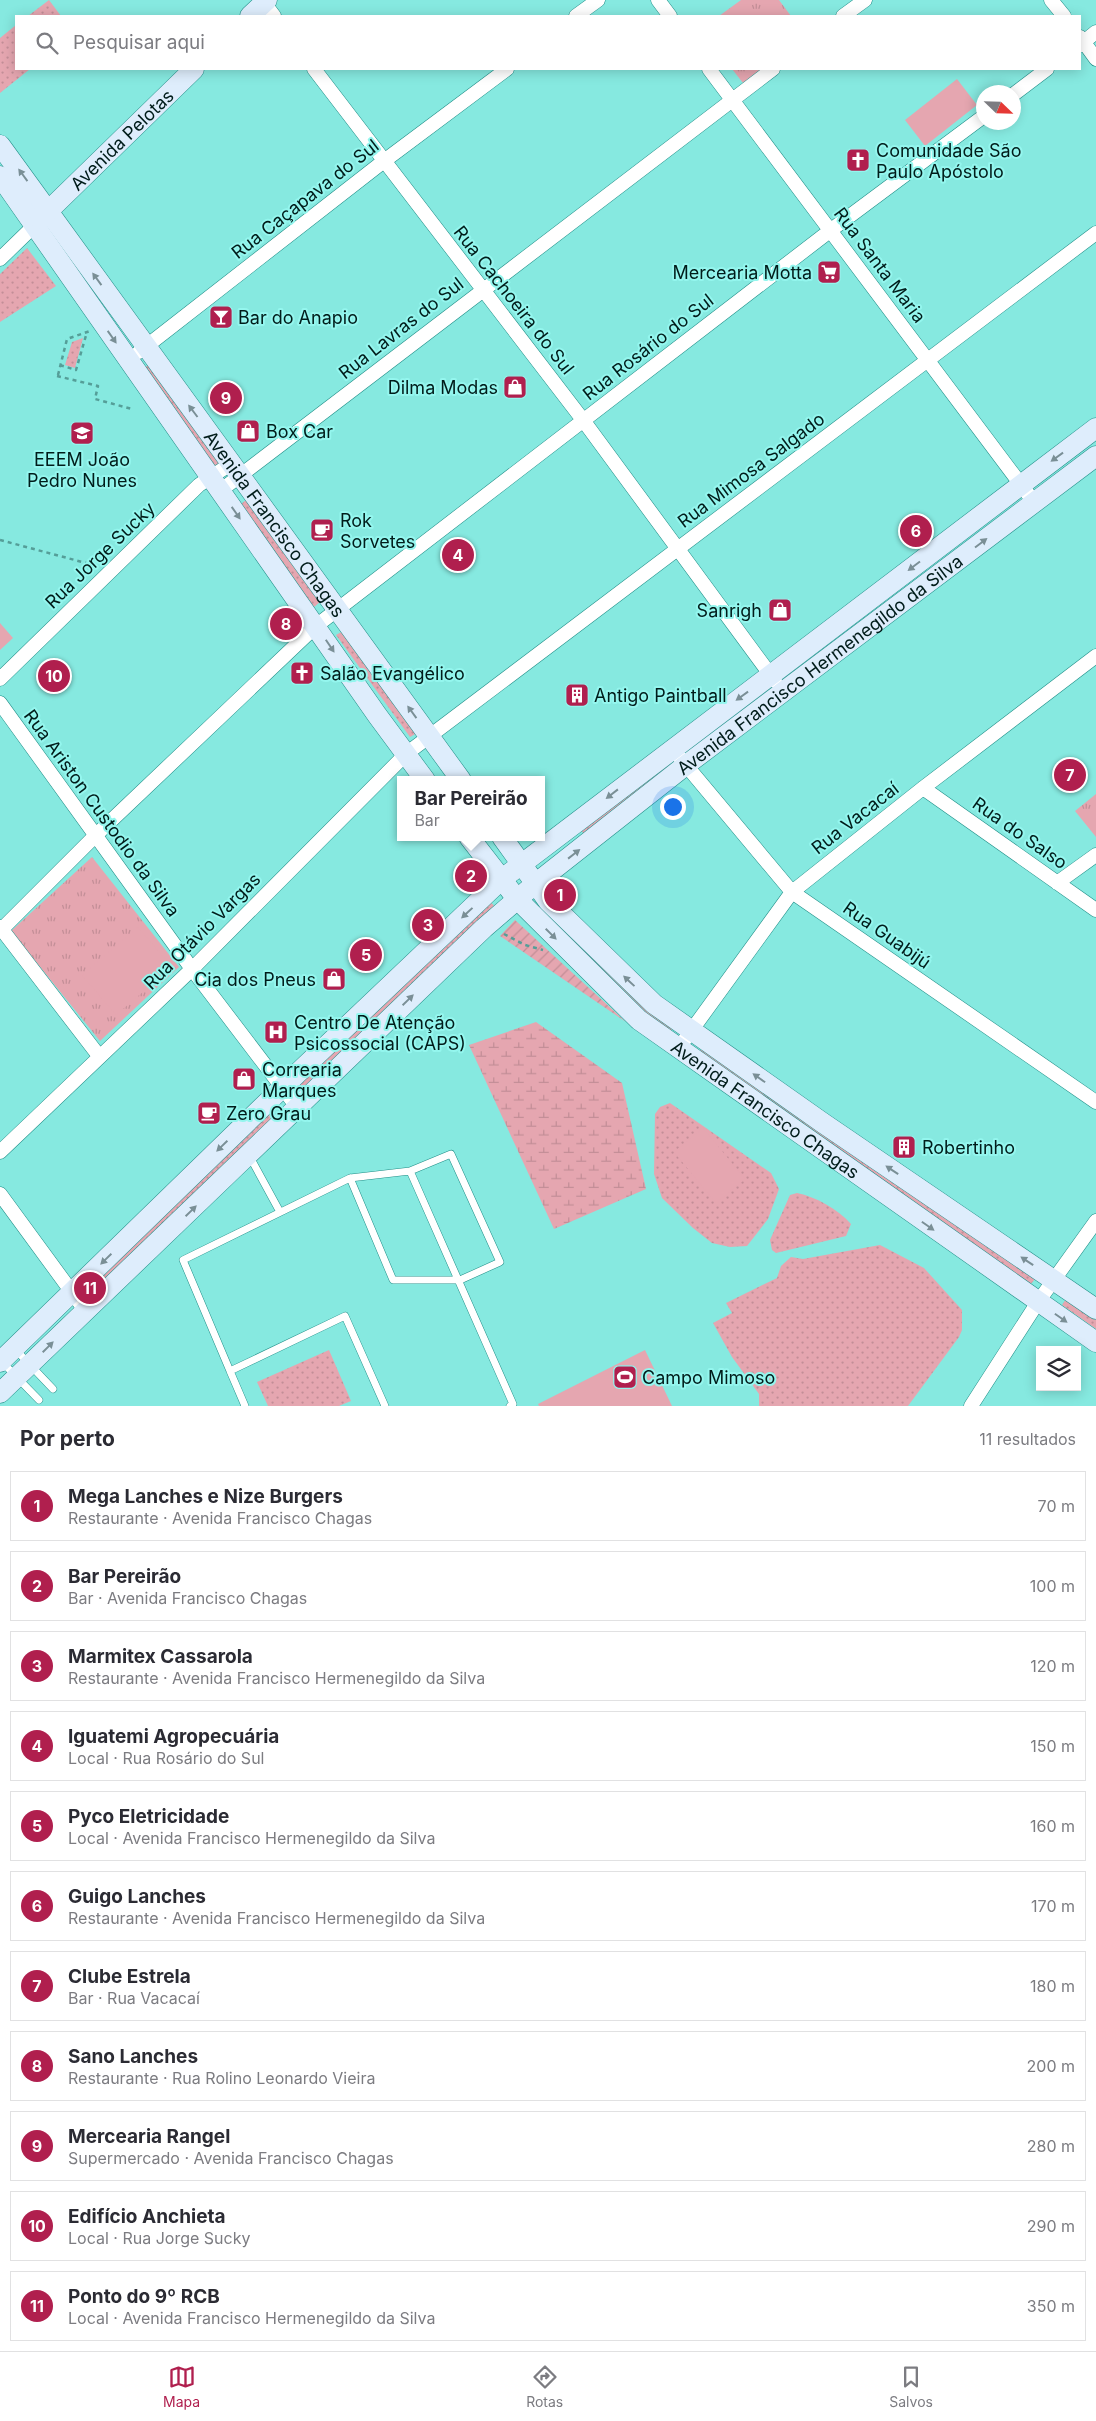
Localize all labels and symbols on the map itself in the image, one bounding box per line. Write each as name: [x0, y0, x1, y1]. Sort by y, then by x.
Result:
street label: Avenida Pelotas: [66, 85, 177, 194]
north arrow: [976, 85, 1021, 130]
street label: Rua Caçapava do Sul: [227, 135, 383, 263]
place label: Comunidade São Paulo Apóstolo: [876, 140, 1022, 182]
church icon: Comunidade São Paulo Apóstolo: [845, 147, 871, 173]
one-way arrow: [17, 169, 28, 182]
street label: Rua Santa Maria: [830, 203, 930, 327]
street label: Rua Cachoeira do Sul: [450, 222, 578, 378]
supermarket icon: Mercearia Motta: [816, 259, 842, 285]
place label: Mercearia Motta: [673, 262, 812, 283]
one-way arrow: [92, 272, 102, 286]
street label: Rua Lavras do Sul: [334, 273, 468, 383]
street label: Rua Rosário do Sul: [579, 290, 717, 404]
bar icon: Bar do Anapio: [208, 304, 234, 330]
place label: Bar do Anapio: [238, 307, 358, 328]
one-way arrow: [107, 331, 117, 344]
shop icon: Dilma Modas: [502, 374, 528, 400]
place label: Dilma Modas: [388, 377, 498, 398]
pin: 9: [210, 379, 242, 417]
one-way arrow: [187, 405, 198, 418]
street label: Rua Mimosa Salgado: [674, 408, 828, 532]
shop icon: Box Car: [235, 418, 261, 444]
school or university icon: EEEM João Pedro Nunes: [69, 420, 95, 446]
place label: Box Car: [266, 421, 333, 442]
street label: Avenida Francisco Chagas: [200, 426, 350, 621]
place label: EEEM João Pedro Nunes: [27, 449, 137, 491]
one-way arrow: [1050, 452, 1064, 462]
street label: Rua Jorge Sucky: [41, 497, 159, 613]
one-way arrow: [231, 506, 241, 520]
place label: Rok Sorvetes: [340, 510, 415, 552]
pin: 6: [900, 512, 932, 550]
cafe icon: Rok Sorvetes: [309, 517, 335, 543]
pin: 4: [442, 536, 474, 574]
one-way arrow: [974, 537, 987, 548]
street label: Avenida Francisco Hermenegildo da Silva: [672, 550, 967, 779]
one-way arrow: [907, 561, 920, 572]
shop icon: Sanrigh: [767, 597, 793, 623]
place label: Sanrigh: [697, 600, 762, 621]
pin: 8: [270, 605, 302, 643]
one-way arrow: [325, 639, 335, 653]
pin: 10: [38, 657, 70, 695]
church icon: Salão Evangélico: [289, 660, 315, 686]
place label: Salão Evangélico: [320, 663, 465, 684]
building icon: Antigo Paintball: [564, 682, 590, 708]
place label: Antigo Paintball: [594, 685, 727, 706]
one-way arrow: [735, 691, 749, 701]
street label: Rua Ariston Custodio da Silva: [20, 705, 184, 921]
one-way arrow: [406, 706, 417, 719]
pin: 7: [1054, 756, 1086, 794]
street label: Rua Vacacaí: [807, 777, 903, 858]
one-way arrow: [606, 788, 619, 799]
street label: Rua do Salso: [969, 793, 1071, 873]
your location: [660, 794, 686, 820]
one-way arrow: [567, 849, 580, 860]
pin: 2: [455, 857, 487, 895]
street label: Rua Otávio Vargas: [139, 868, 265, 994]
pin: 1: [544, 876, 576, 914]
street label: Rua Guabijú: [839, 897, 935, 973]
pin: 3: [412, 906, 444, 944]
one-way arrow: [461, 907, 473, 919]
one-way arrow: [545, 928, 557, 940]
pin: 5: [350, 936, 382, 974]
shop icon: Cia dos Pneus: [321, 966, 347, 992]
place label: Cia dos Pneus: [194, 969, 316, 990]
one-way arrow: [623, 975, 635, 987]
one-way arrow: [402, 994, 414, 1006]
place label: Centro De Atenção Psicossocial (CAPS): [294, 1012, 466, 1054]
hospital icon: Centro De Atenção Psicossocial (CAPS): [263, 1019, 289, 1045]
street label: Avenida Francisco Chagas: [667, 1036, 864, 1183]
place label: Correaria Marques: [262, 1059, 342, 1101]
shop icon: Correaria Marques: [231, 1066, 257, 1092]
one-way arrow: [752, 1073, 765, 1083]
cafe icon: Zero Grau: [196, 1100, 222, 1126]
place label: Zero Grau: [226, 1103, 311, 1124]
building icon: Robertinho: [891, 1134, 917, 1160]
place label: Robertinho: [922, 1137, 1015, 1158]
one-way arrow: [217, 1140, 229, 1152]
one-way arrow: [886, 1166, 899, 1175]
one-way arrow: [185, 1205, 197, 1217]
one-way arrow: [922, 1221, 935, 1231]
one-way arrow: [100, 1253, 112, 1265]
one-way arrow: [1020, 1257, 1034, 1266]
pin: 11: [74, 1269, 106, 1307]
one-way arrow: [1055, 1313, 1068, 1323]
one-way arrow: [42, 1341, 54, 1353]
sports icon: Campo Mimoso: [612, 1364, 638, 1390]
place label: Campo Mimoso: [642, 1367, 775, 1388]

